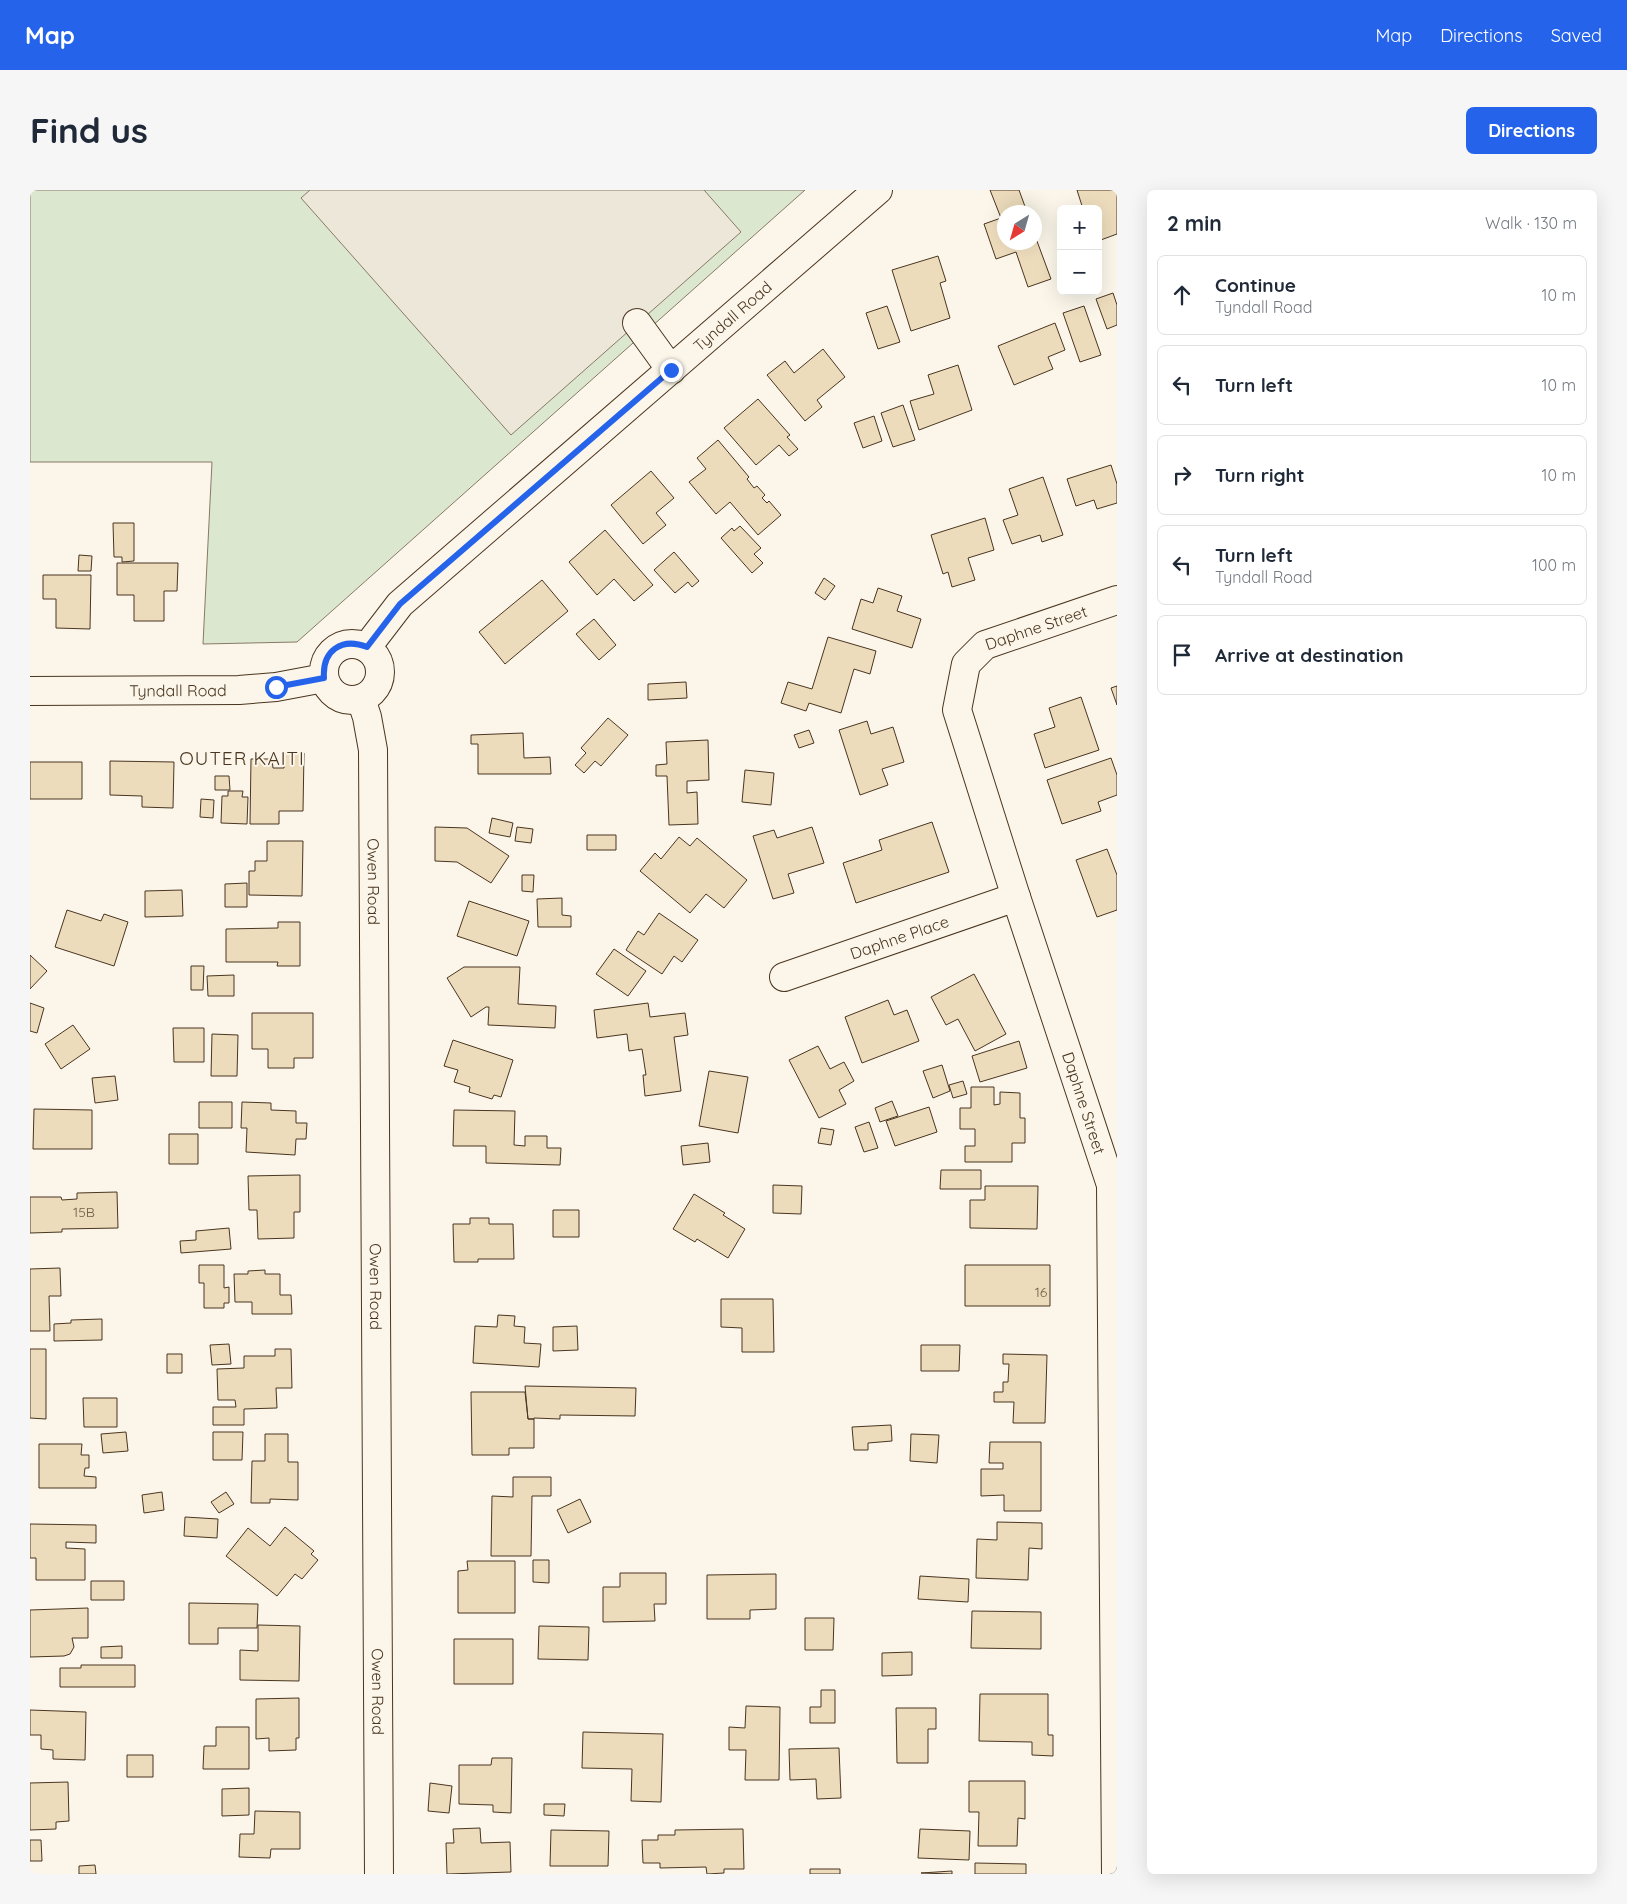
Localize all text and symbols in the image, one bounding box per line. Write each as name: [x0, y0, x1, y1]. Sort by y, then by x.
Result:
text: Map: [25, 20, 75, 50]
text: Map: [1375, 24, 1412, 47]
text: Directions: [1440, 24, 1523, 47]
text: Saved: [1551, 24, 1602, 47]
button: Directions: [1466, 107, 1597, 154]
text: Find us: [30, 108, 148, 152]
north arrow: [997, 205, 1042, 250]
map controls: [1057, 205, 1102, 295]
button: +: [1057, 205, 1102, 250]
text: 2 min: [1167, 210, 1222, 236]
text: Walk · 130 m: [1485, 213, 1577, 233]
button: −: [1057, 250, 1102, 295]
text: Continue: [1215, 273, 1296, 297]
street label: Tyndall Road: [689, 277, 776, 356]
icon: ahead: [1168, 281, 1196, 309]
text: 10 m: [1542, 285, 1576, 305]
text: Tyndall Road: [1215, 297, 1312, 317]
route end: [660, 359, 683, 382]
icon: left: [1168, 371, 1196, 399]
text: Turn left: [1215, 373, 1293, 397]
text: 10 m: [1542, 375, 1576, 395]
icon: right: [1168, 461, 1196, 489]
text: Turn right: [1215, 463, 1304, 487]
text: 10 m: [1542, 465, 1576, 485]
text: Turn left: [1215, 543, 1293, 567]
icon: left: [1168, 551, 1196, 579]
text: 100 m: [1532, 555, 1576, 575]
text: Tyndall Road: [1215, 567, 1312, 587]
street label: Daphne Street: [982, 601, 1090, 654]
icon: arrive: [1168, 641, 1196, 669]
text: Arrive at destination: [1215, 643, 1404, 667]
route start: [265, 676, 288, 699]
street label: Tyndall Road: [129, 680, 227, 701]
district label: OUTER KAITI: [179, 746, 305, 770]
street label: Owen Road: [363, 838, 384, 925]
street label: Daphne Place: [847, 911, 951, 963]
street label: Daphne Street: [1058, 1049, 1110, 1157]
house number: 15B: [73, 1203, 95, 1221]
street label: Owen Road: [366, 1243, 386, 1330]
house number: 16: [1035, 1283, 1048, 1301]
street label: Owen Road: [368, 1648, 388, 1735]

